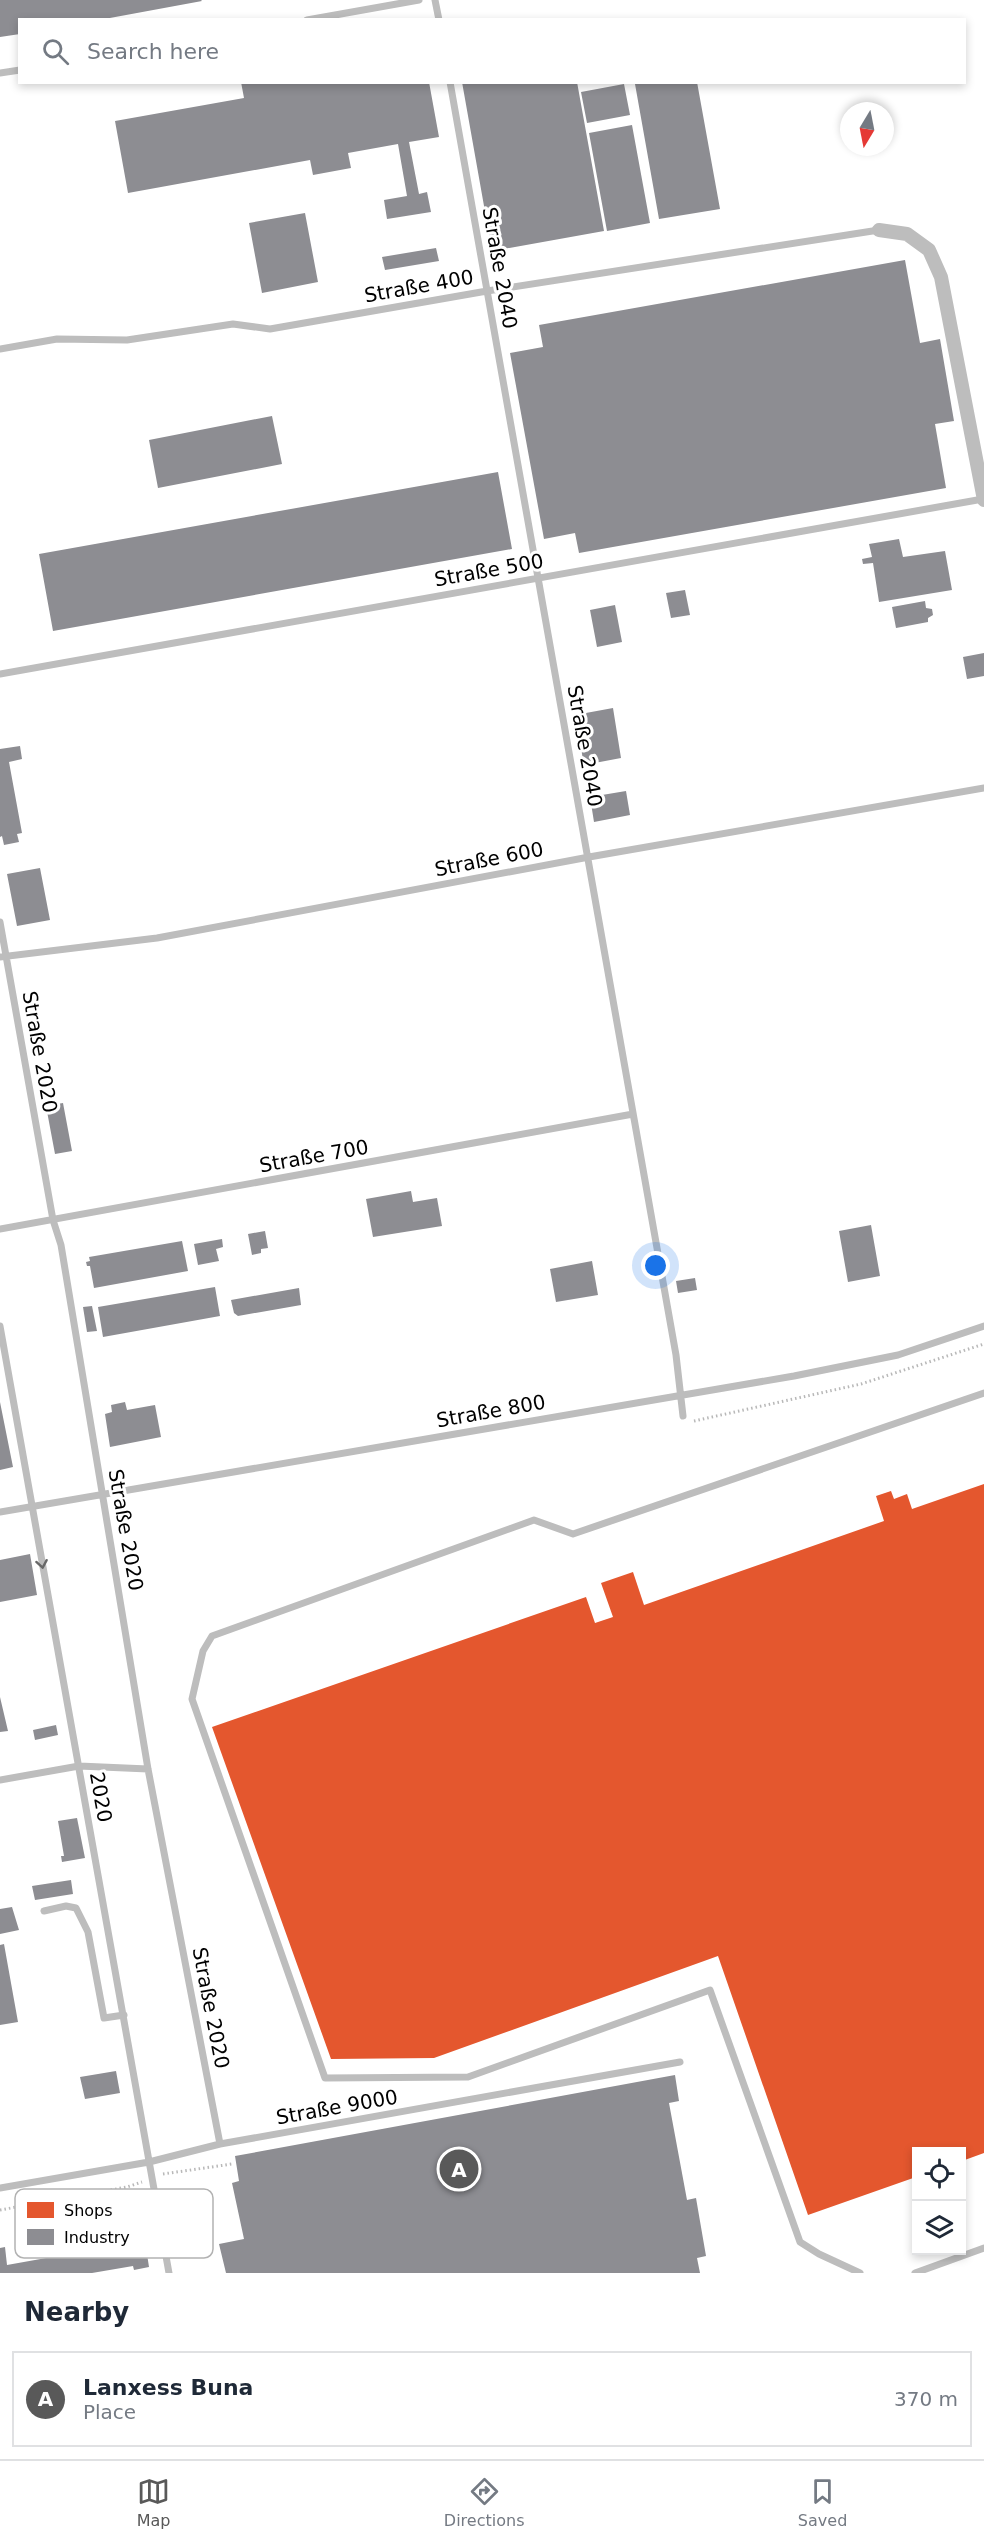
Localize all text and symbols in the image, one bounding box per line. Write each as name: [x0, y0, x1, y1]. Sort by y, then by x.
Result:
search box: [18, 18, 966, 84]
icon: search: [39, 35, 72, 68]
text: Search here: [87, 39, 219, 64]
north arrow: [840, 102, 894, 156]
street label: Straße 2040: [477, 205, 523, 331]
street label: Straße 400: [363, 265, 475, 307]
street label: Straße 500: [433, 549, 545, 591]
street label: Straße 2040: [562, 683, 608, 809]
street label: Straße 600: [432, 837, 546, 881]
street label: Straße 2020: [17, 989, 63, 1115]
street label: Straße 700: [258, 1135, 370, 1177]
your location: [641, 1251, 670, 1280]
street label: Straße 800: [435, 1390, 547, 1432]
street label: Straße 2020: [103, 1467, 149, 1593]
one-way arrow: [35, 1559, 48, 1569]
street label: 2020: [85, 1770, 117, 1824]
street label: Straße 2020: [187, 1945, 235, 2071]
street label: Straße 9000: [274, 2084, 400, 2130]
pin: A: [440, 2146, 478, 2192]
map controls: [912, 2147, 966, 2255]
button: locate: [912, 2147, 966, 2201]
legend: [15, 2189, 213, 2258]
text: Shops: [64, 2201, 113, 2220]
button: layers: [912, 2201, 966, 2255]
text: Industry: [64, 2228, 130, 2247]
text: Nearby: [24, 2297, 129, 2327]
text: Lanxess Buna: [83, 2375, 253, 2400]
text: A: [38, 2387, 53, 2411]
text: 370 m: [894, 2387, 958, 2411]
text: Place: [83, 2400, 136, 2424]
tab: Map: [137, 2475, 170, 2530]
tab: Directions: [444, 2475, 524, 2530]
tab: Saved: [798, 2475, 847, 2530]

